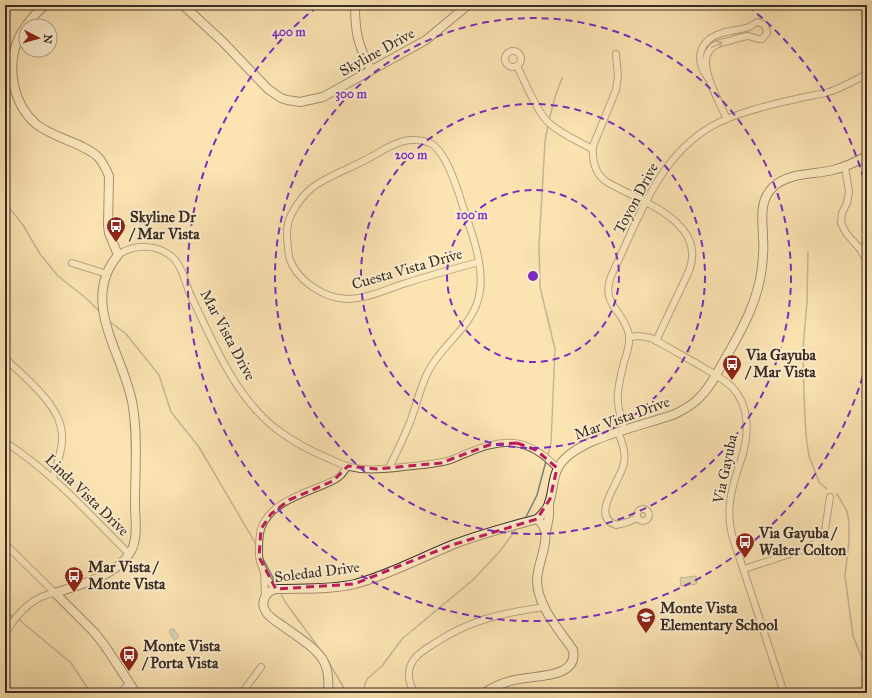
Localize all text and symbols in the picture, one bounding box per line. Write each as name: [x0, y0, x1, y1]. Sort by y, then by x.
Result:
north arrow: [18, 18, 58, 58]
street label: Skyline Drive: [336, 24, 418, 80]
text: 400 m: [272, 25, 307, 40]
text: N: [40, 34, 54, 45]
one-way arrow: [711, 41, 723, 48]
text: 300 m: [335, 87, 368, 102]
text: 200 m: [395, 148, 428, 162]
street label: Toyon Drive: [610, 160, 662, 236]
place label: Skyline Dr / Mar Vista: [128, 208, 200, 243]
text: 100 m: [456, 208, 489, 222]
bus stop icon: Skyline Dr / Mar Vista: [105, 215, 127, 243]
street label: Cuesta Vista Drive: [350, 245, 464, 293]
centre of rings: [526, 269, 540, 283]
street label: Mar Vista Drive: [197, 287, 259, 383]
place label: Via Gayuba / Mar Vista: [744, 346, 817, 381]
bus stop icon: Via Gayuba / Mar Vista: [721, 353, 743, 381]
street label: Mar Vista Drive: [572, 392, 672, 444]
street label: Via Gayuba: [709, 432, 741, 506]
street label: Linda Vista Drive: [41, 450, 133, 540]
place label: Via Gayuba / Walter Colton: [758, 524, 847, 559]
bus stop icon: Via Gayuba / Walter Colton: [734, 531, 756, 559]
place label: Mar Vista / Monte Vista: [88, 558, 166, 593]
street label: Soledad Drive: [273, 558, 361, 586]
bus stop icon: Mar Vista / Monte Vista: [63, 565, 85, 593]
place label: Monte Vista Elementary School: [660, 599, 779, 635]
school or university icon: Monte Vista Elementary School: [635, 606, 657, 634]
place label: Monte Vista / Porta Vista: [141, 637, 221, 672]
bus stop icon: Monte Vista / Porta Vista: [118, 644, 140, 672]

